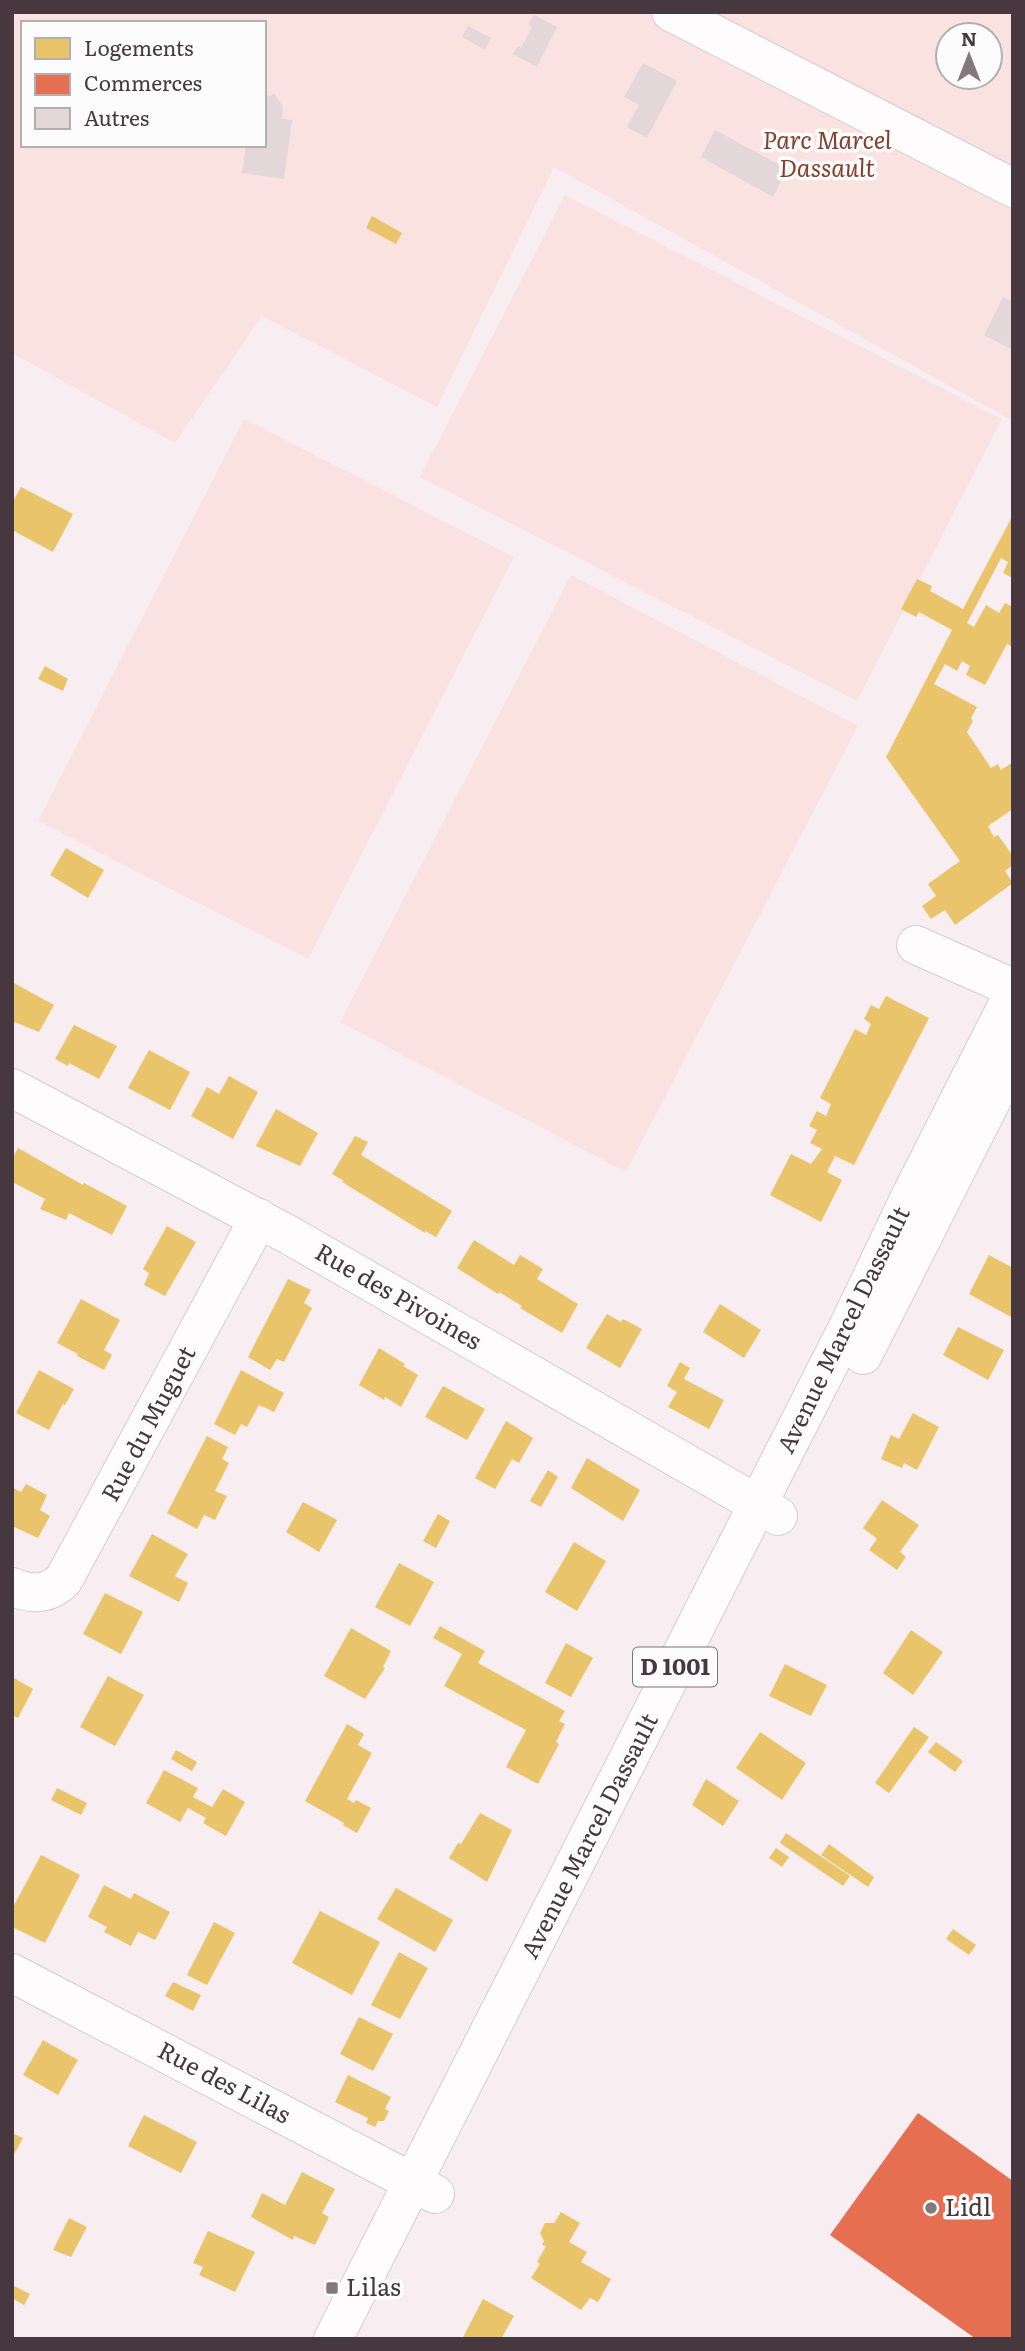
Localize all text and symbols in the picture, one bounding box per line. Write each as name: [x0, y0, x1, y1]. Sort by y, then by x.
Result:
legend: [21, 21, 266, 147]
north arrow: [934, 21, 1004, 91]
text: N: [961, 24, 977, 52]
text: Logements: [84, 31, 193, 62]
text: Commerces: [84, 66, 202, 97]
text: Autres: [84, 101, 149, 132]
park label: Parc Marcel Dassault: [762, 121, 892, 184]
street label: Avenue Marcel Dassault: [767, 1199, 917, 1458]
street label: Rue des Pivoines: [309, 1233, 489, 1357]
street label: Rue du Muguet: [91, 1339, 203, 1507]
road number: D 1001: [633, 1648, 717, 1686]
street label: Avenue Marcel Dassault: [511, 1706, 665, 1964]
street label: Rue des Lilas: [153, 2031, 298, 2131]
place label: Lidl: [945, 2188, 991, 2223]
marker: Lidl: [923, 2200, 939, 2216]
place label: Lilas: [346, 2268, 401, 2303]
marker: Lilas: [324, 2280, 340, 2296]

